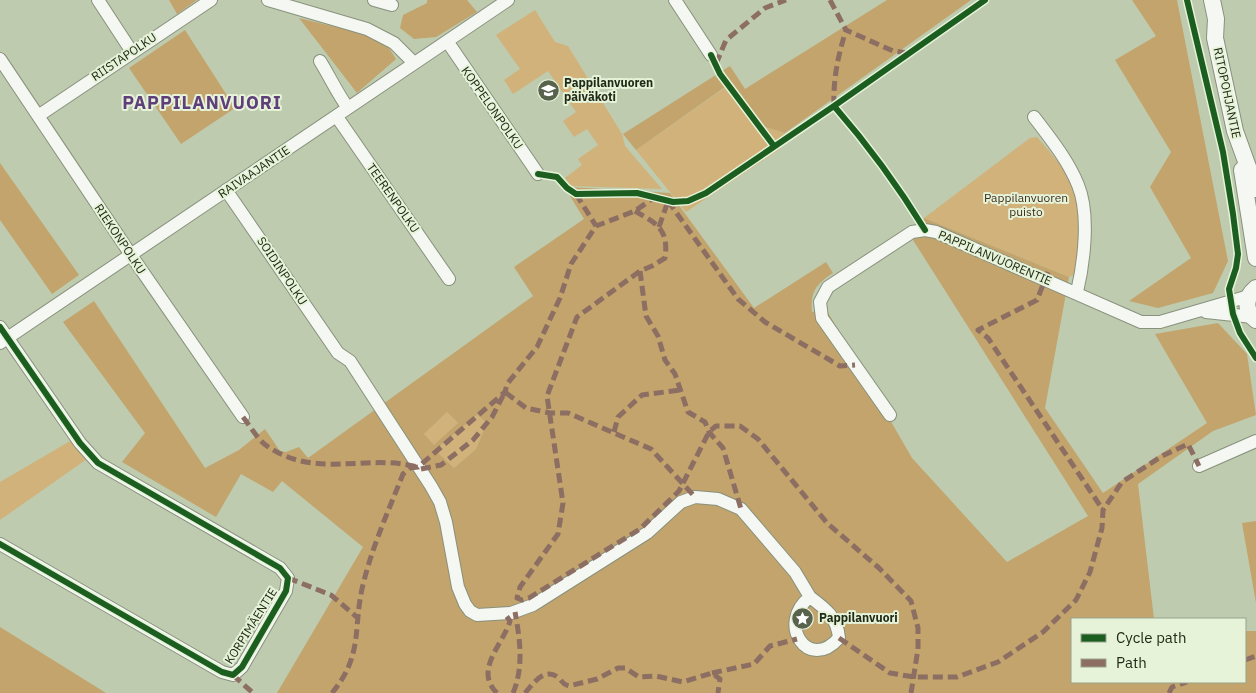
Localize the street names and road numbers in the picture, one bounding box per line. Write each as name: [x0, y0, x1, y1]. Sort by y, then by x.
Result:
street label: RIISTAPOLKU: [88, 29, 159, 84]
street label: RITOPOHJANTIE: [1211, 46, 1244, 140]
street label: KOPPELONPOLKU: [458, 63, 527, 152]
street label: RAIVAAJANTIE: [215, 142, 292, 201]
street label: TEERENPOLKU: [364, 160, 423, 235]
street label: RIEKONPOLKU: [91, 201, 149, 277]
street label: PAPPILANVUORENTIE: [936, 227, 1054, 288]
street label: SOIDINPOLKU: [254, 234, 311, 308]
street label: KORPIMÄENTIE: [221, 585, 280, 667]

